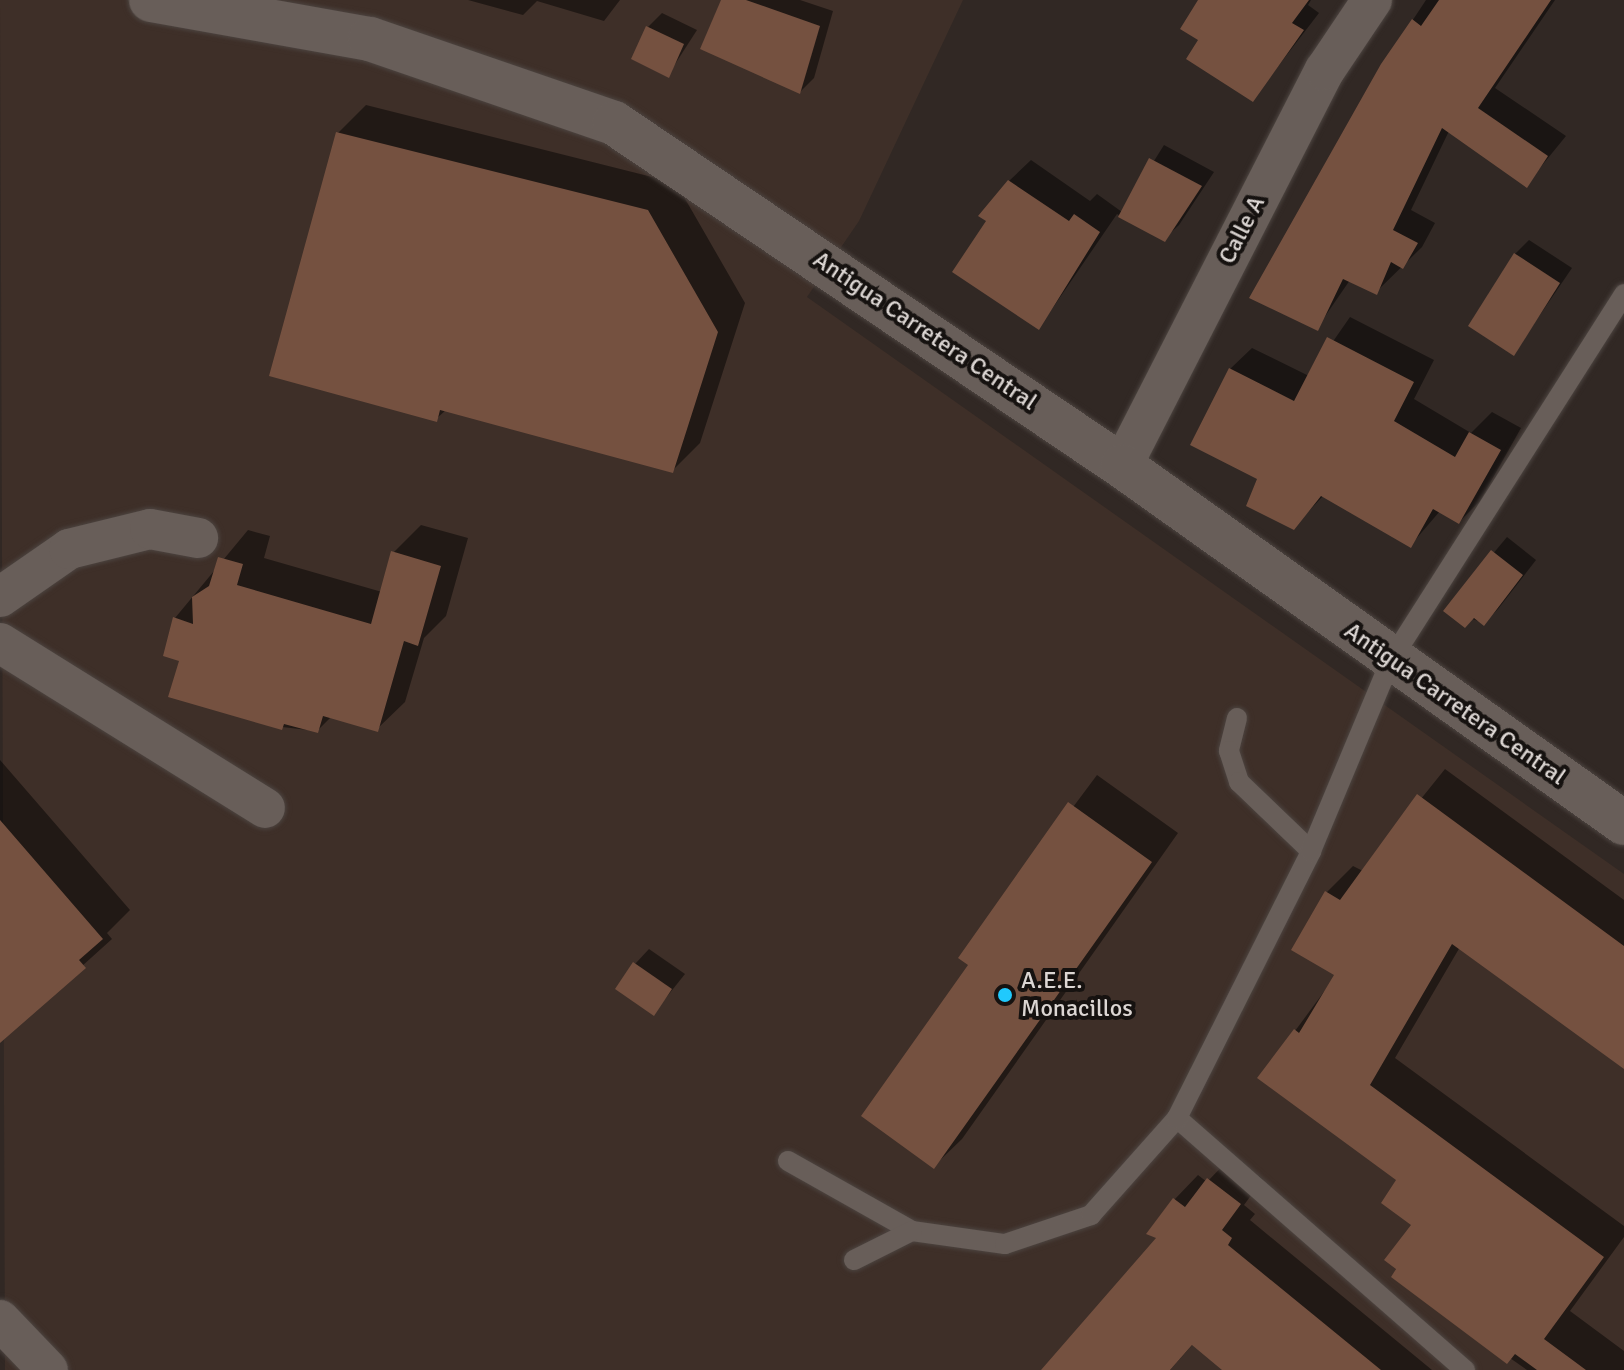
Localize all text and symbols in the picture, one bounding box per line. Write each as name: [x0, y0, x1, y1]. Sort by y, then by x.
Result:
street label: Calle A: [1213, 191, 1271, 269]
street label: Antigua Carretera Central: [808, 245, 1042, 417]
street label: Antigua Carretera Central: [1339, 617, 1571, 791]
place label: A.E.E. Monacillos: [1021, 967, 1133, 1023]
marker: A.E.E. Monacillos: [996, 986, 1014, 1004]

